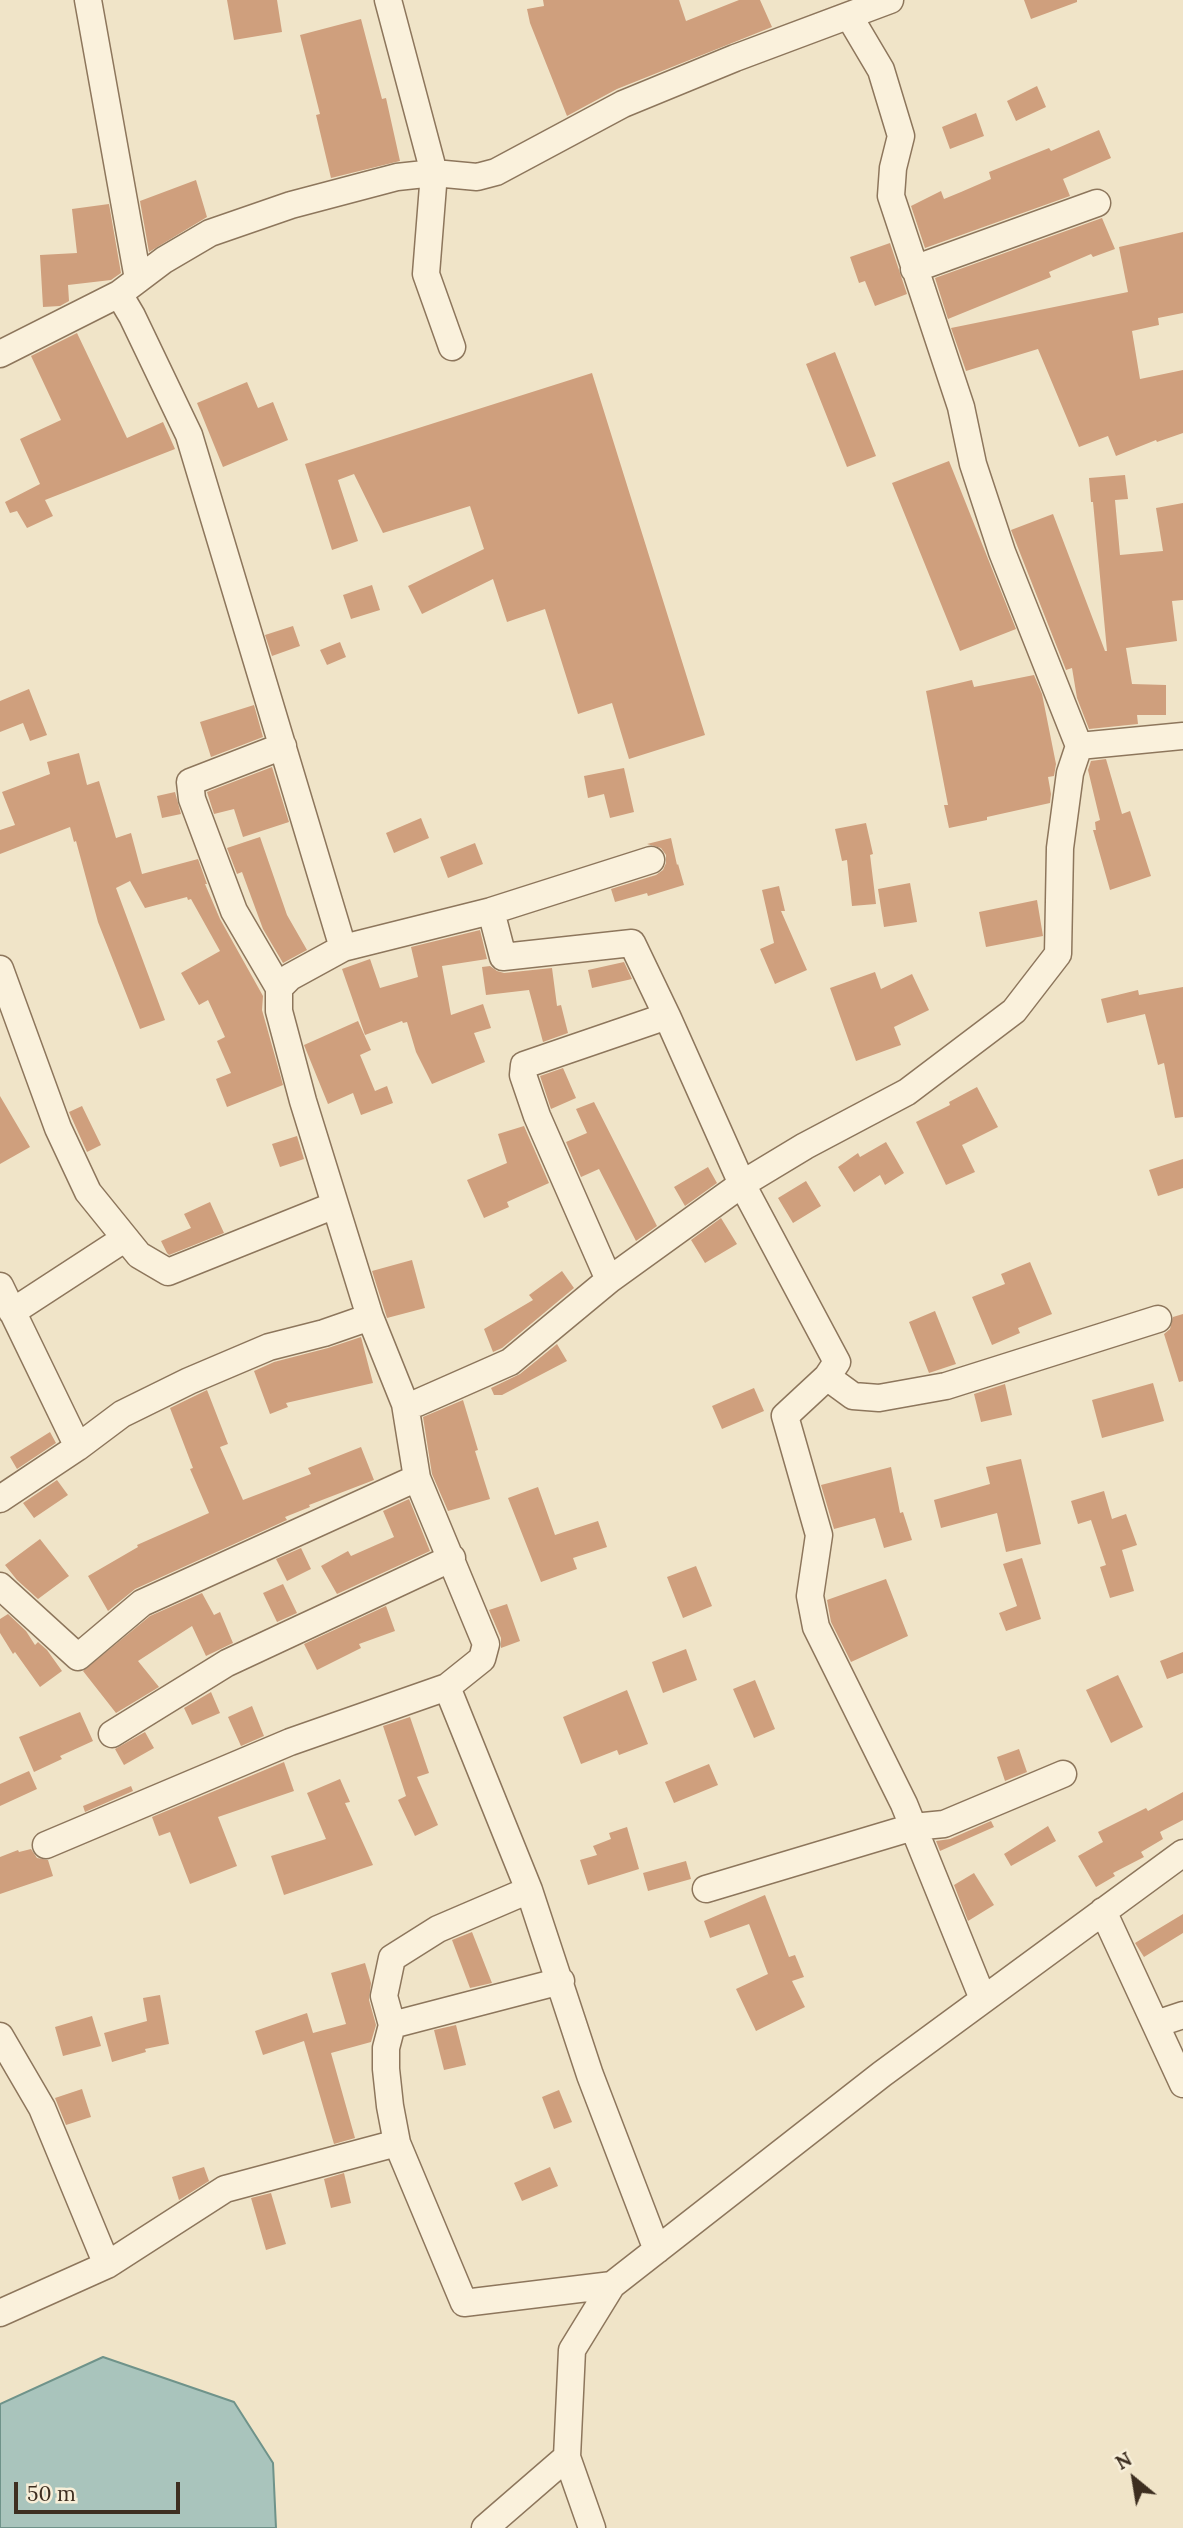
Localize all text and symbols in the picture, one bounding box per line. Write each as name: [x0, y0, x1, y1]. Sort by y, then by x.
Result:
north arrow: [1099, 2444, 1169, 2514]
text: N: [1111, 2447, 1136, 2475]
scale bar: [18, 2468, 184, 2512]
text: 50 m: [27, 2480, 76, 2507]

